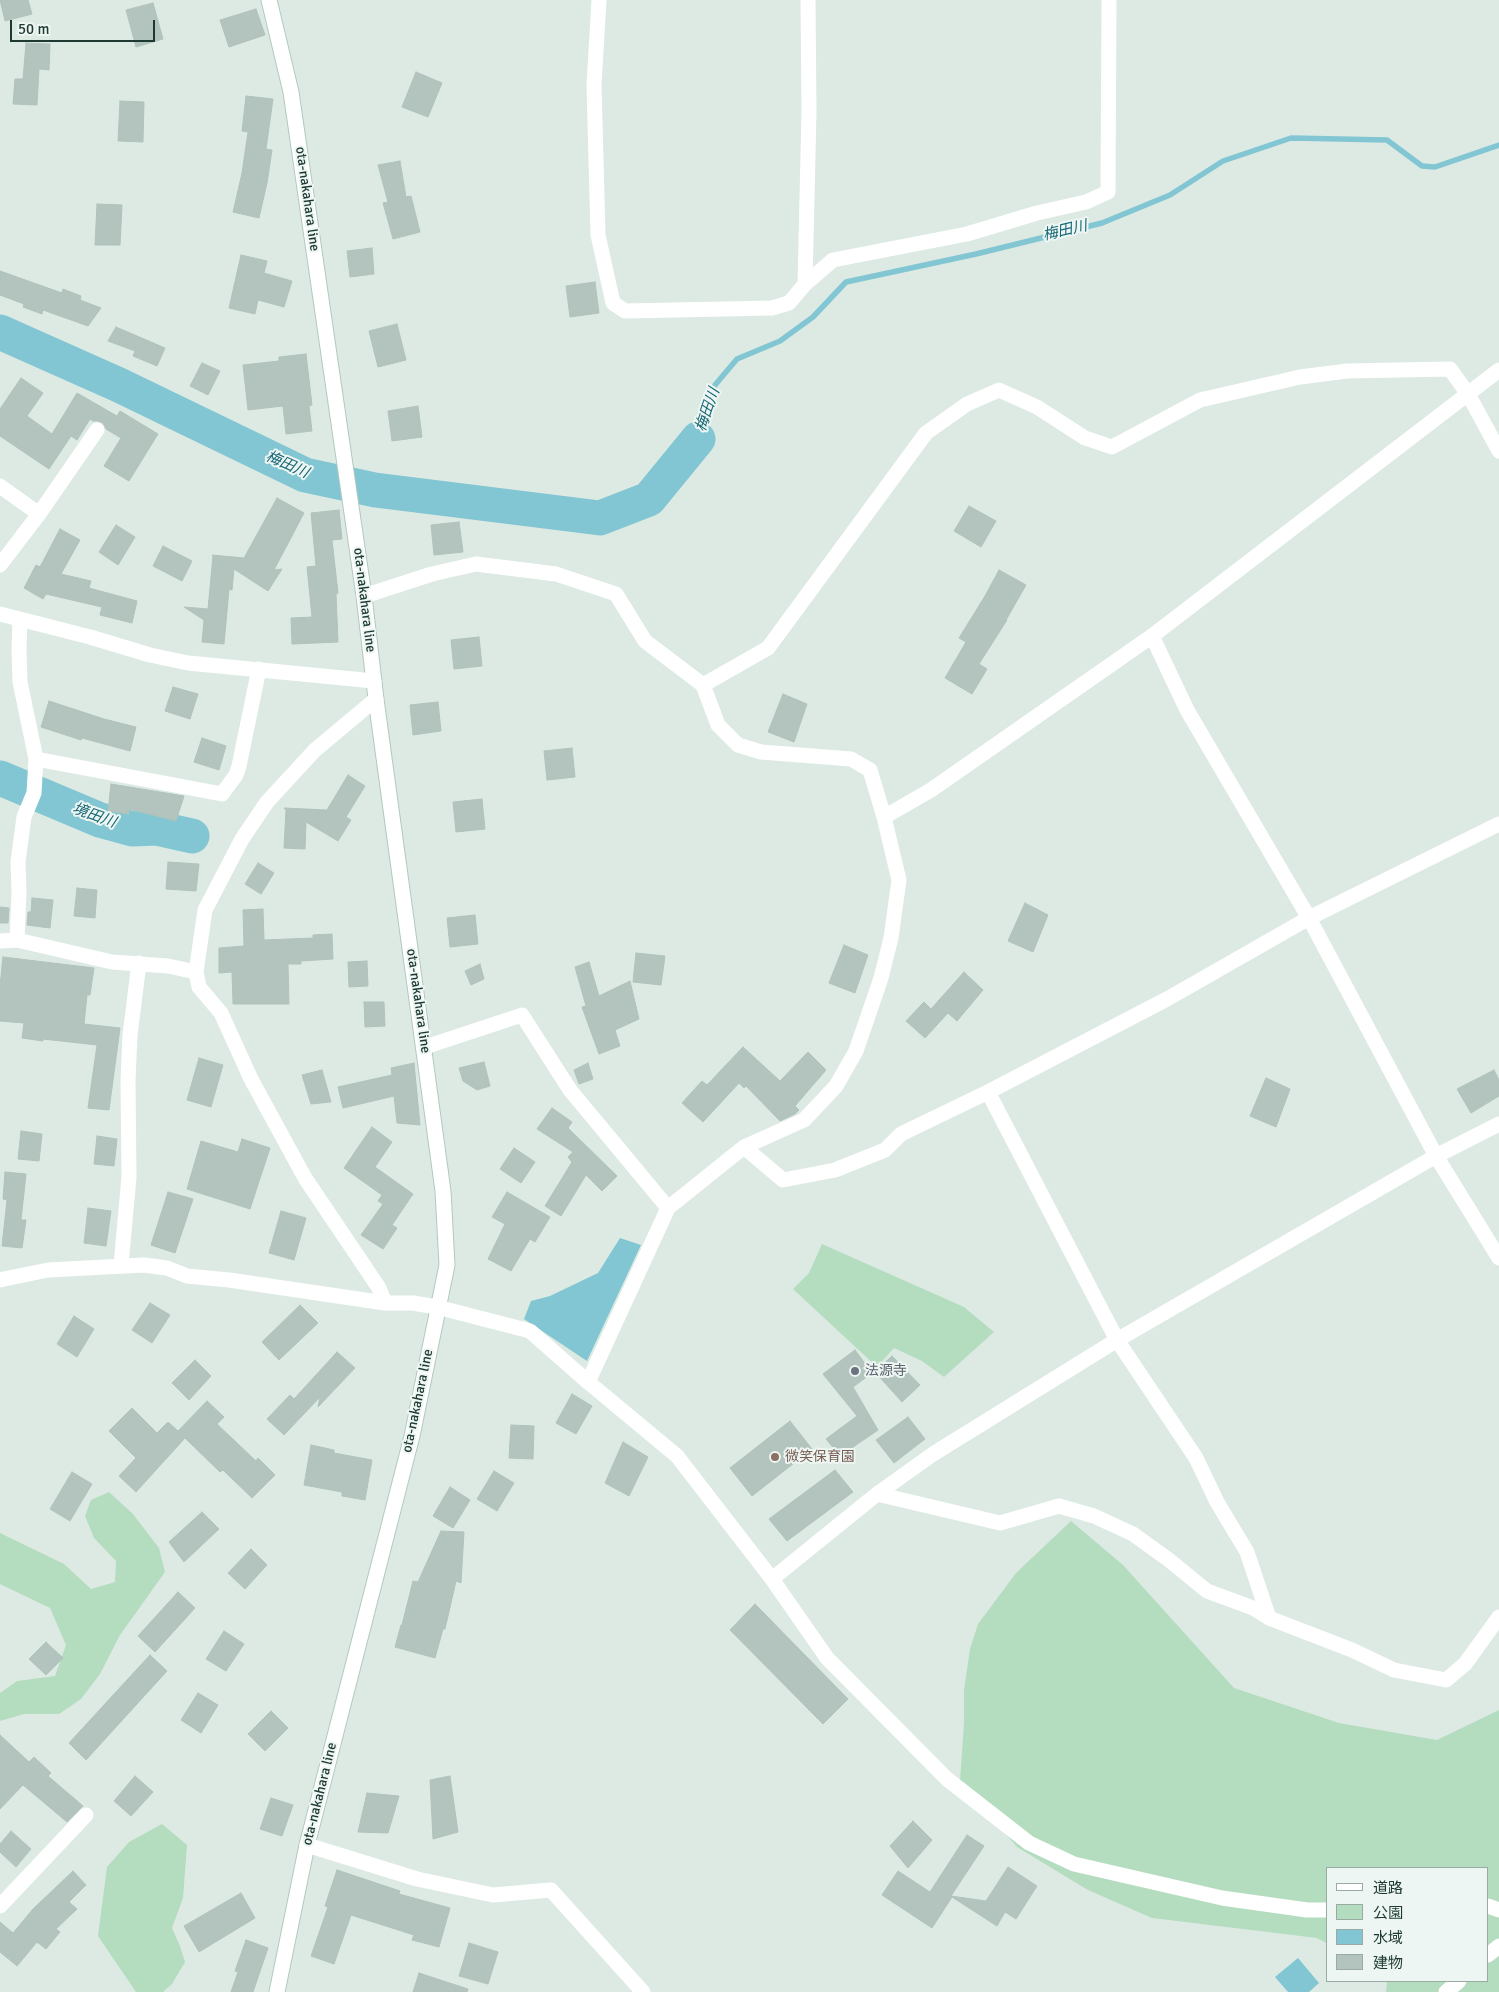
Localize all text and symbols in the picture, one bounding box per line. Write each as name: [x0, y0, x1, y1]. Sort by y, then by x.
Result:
scale bar: [12, 10, 158, 42]
text: 50 m: [18, 20, 49, 38]
street label: ota-nakahara line: [291, 146, 323, 252]
water label: 梅田川: [1041, 217, 1089, 245]
water label: 梅田川: [692, 386, 724, 434]
water label: 梅田川: [263, 448, 311, 482]
street label: ota-nakahara line: [349, 547, 379, 653]
water label: 境田川: [70, 800, 118, 832]
street label: ota-nakahara line: [402, 948, 434, 1054]
street label: ota-nakahara line: [399, 1348, 437, 1454]
place label: 法源寺: [865, 1363, 907, 1379]
marker: 法源寺: [849, 1365, 861, 1377]
place label: 微笑保育園: [785, 1449, 855, 1465]
marker: 微笑保育園: [769, 1451, 781, 1463]
street label: ota-nakahara line: [299, 1741, 341, 1847]
legend: [1326, 1867, 1489, 1982]
text: 道路: [1373, 1879, 1403, 1897]
text: 公園: [1373, 1904, 1403, 1922]
text: 水域: [1373, 1929, 1403, 1947]
text: 建物: [1373, 1954, 1403, 1972]

